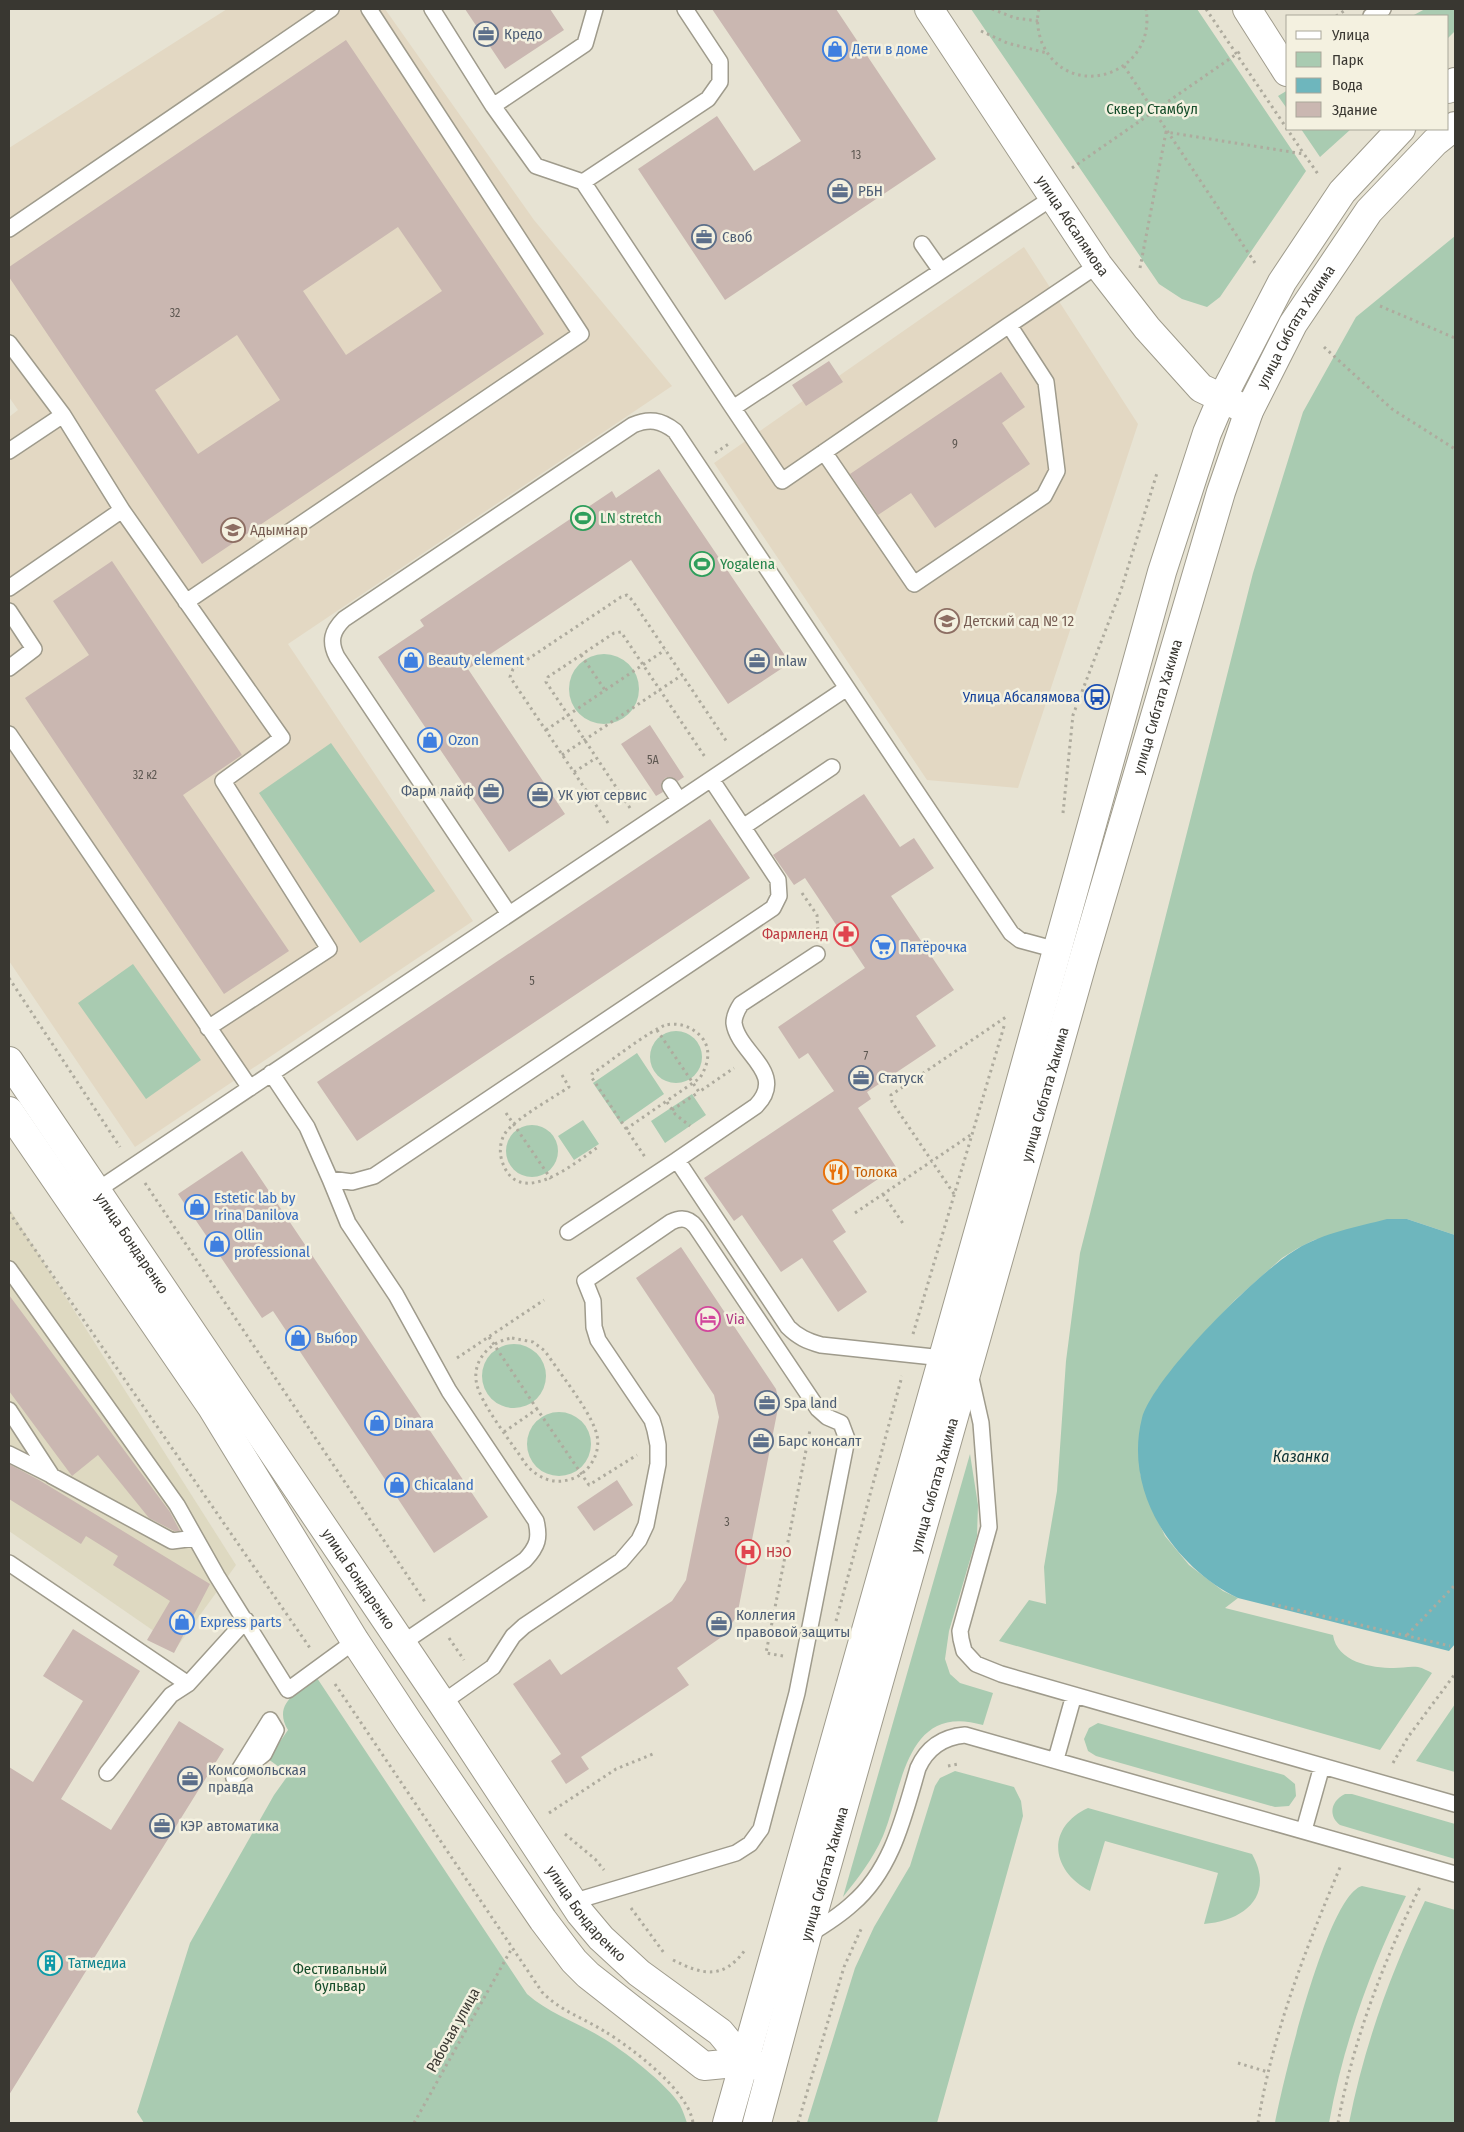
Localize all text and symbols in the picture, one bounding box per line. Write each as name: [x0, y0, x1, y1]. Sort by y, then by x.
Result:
legend: [1286, 15, 1449, 130]
office icon: Кредо: [473, 21, 499, 47]
place label: Кредо: [504, 25, 543, 43]
text: Улица: [1331, 26, 1370, 44]
shop icon: Дети в доме: [822, 36, 848, 62]
place label: Дети в доме: [851, 40, 928, 58]
text: Парк: [1332, 51, 1363, 69]
text: Вода: [1332, 76, 1363, 94]
park label: Сквер Стамбул: [1106, 100, 1198, 118]
text: Здание: [1332, 101, 1378, 119]
house number: 13: [851, 148, 861, 162]
street label: улица Абсалямова: [1032, 172, 1112, 280]
office icon: РБН: [827, 178, 853, 204]
place label: РБН: [858, 182, 883, 200]
office icon: Своб: [691, 224, 717, 250]
place label: Своб: [722, 228, 753, 246]
street label: улица Сибгата Хакима: [1253, 262, 1339, 391]
house number: 32: [170, 306, 180, 320]
house number: 9: [952, 437, 958, 451]
sports icon: LN stretch: [570, 505, 596, 531]
place label: LN stretch: [600, 509, 662, 527]
school or university icon: Адымнар: [220, 517, 246, 543]
place label: Адымнар: [250, 521, 308, 539]
sports icon: Yogalena: [689, 551, 715, 577]
place label: Yogalena: [720, 555, 775, 573]
school or university icon: Детский сад № 12: [934, 608, 960, 634]
place label: Детский сад № 12: [963, 612, 1074, 630]
street label: улица Сибгата Хакима: [1129, 637, 1186, 776]
shop icon: Beauty element: [398, 647, 424, 673]
office icon: Inlaw: [744, 648, 770, 674]
place label: Beauty element: [428, 651, 524, 669]
place label: Inlaw: [774, 652, 807, 670]
bus stop icon: Улица Абсалямова: [1084, 684, 1110, 710]
place label: Улица Абсалямова: [962, 688, 1080, 706]
shop icon: Ozon: [417, 727, 443, 753]
place label: Ozon: [448, 731, 479, 749]
house number: 5А: [647, 753, 660, 767]
house number: 32 к2: [133, 768, 157, 782]
office icon: Фарм лайф: [478, 778, 504, 804]
place label: Фарм лайф: [401, 782, 474, 800]
office icon: УК уют сервис: [527, 782, 553, 808]
place label: УК уют сервис: [557, 786, 648, 804]
pharmacy icon: Фармленд: [833, 921, 859, 947]
place label: Фармленд: [762, 925, 828, 943]
supermarket icon: Пятёрочка: [870, 934, 896, 960]
place label: Пятёрочка: [900, 938, 967, 956]
house number: 5: [529, 974, 535, 988]
street label: улица Сибгата Хакима: [1017, 1025, 1073, 1164]
house number: 7: [864, 1049, 869, 1063]
office icon: Статуск: [848, 1065, 874, 1091]
place label: Статуск: [878, 1069, 924, 1087]
restaurant icon: Толока: [823, 1159, 849, 1185]
place label: Толока: [854, 1163, 898, 1181]
street label: улица Бондаренко: [92, 1189, 173, 1297]
place label: Estetic lab by Irina Danilova: [214, 1189, 299, 1224]
shop icon: Estetic lab by Irina Danilova: [184, 1194, 210, 1220]
place label: Ollin professional: [234, 1226, 310, 1261]
shop icon: Ollin professional: [204, 1231, 230, 1257]
hotel icon: Via: [695, 1306, 721, 1332]
place label: Via: [726, 1310, 745, 1328]
shop icon: Выбор: [285, 1325, 311, 1351]
place label: Выбор: [316, 1329, 358, 1347]
office icon: Spa land: [754, 1390, 780, 1416]
place label: Spa land: [784, 1394, 837, 1412]
shop icon: Dinara: [364, 1410, 390, 1436]
place label: Dinara: [394, 1414, 434, 1432]
street label: улица Сибгата Хакима: [907, 1416, 962, 1555]
office icon: Барс консалт: [748, 1428, 774, 1454]
place label: Барс консалт: [778, 1432, 862, 1450]
water label: Казанка: [1273, 1447, 1329, 1466]
shop icon: Chicaland: [384, 1472, 410, 1498]
place label: Chicaland: [414, 1476, 474, 1494]
house number: 3: [724, 1515, 730, 1529]
street label: улица Бондаренко: [318, 1525, 399, 1633]
hospital icon: НЭО: [735, 1539, 761, 1565]
place label: НЭО: [766, 1543, 792, 1561]
place label: Коллегия правовой защиты: [736, 1606, 850, 1641]
shop icon: Express parts: [169, 1609, 195, 1635]
office icon: Коллегия правовой защиты: [706, 1611, 732, 1637]
place label: Express parts: [200, 1613, 282, 1631]
place label: Комсомольская правда: [208, 1761, 306, 1796]
office icon: Комсомольская правда: [177, 1766, 203, 1792]
street label: улица Сибгата Хакима: [797, 1804, 852, 1943]
office icon: КЭР автоматика: [149, 1813, 175, 1839]
place label: КЭР автоматика: [180, 1817, 279, 1835]
street label: улица Бондаренко: [542, 1862, 630, 1966]
building icon: Татмедиа: [37, 1950, 63, 1976]
place label: Татмедиа: [68, 1954, 126, 1972]
park label: Фестивальный бульвар: [293, 1960, 387, 1995]
street label: Рабочая улица: [422, 1985, 484, 2075]

